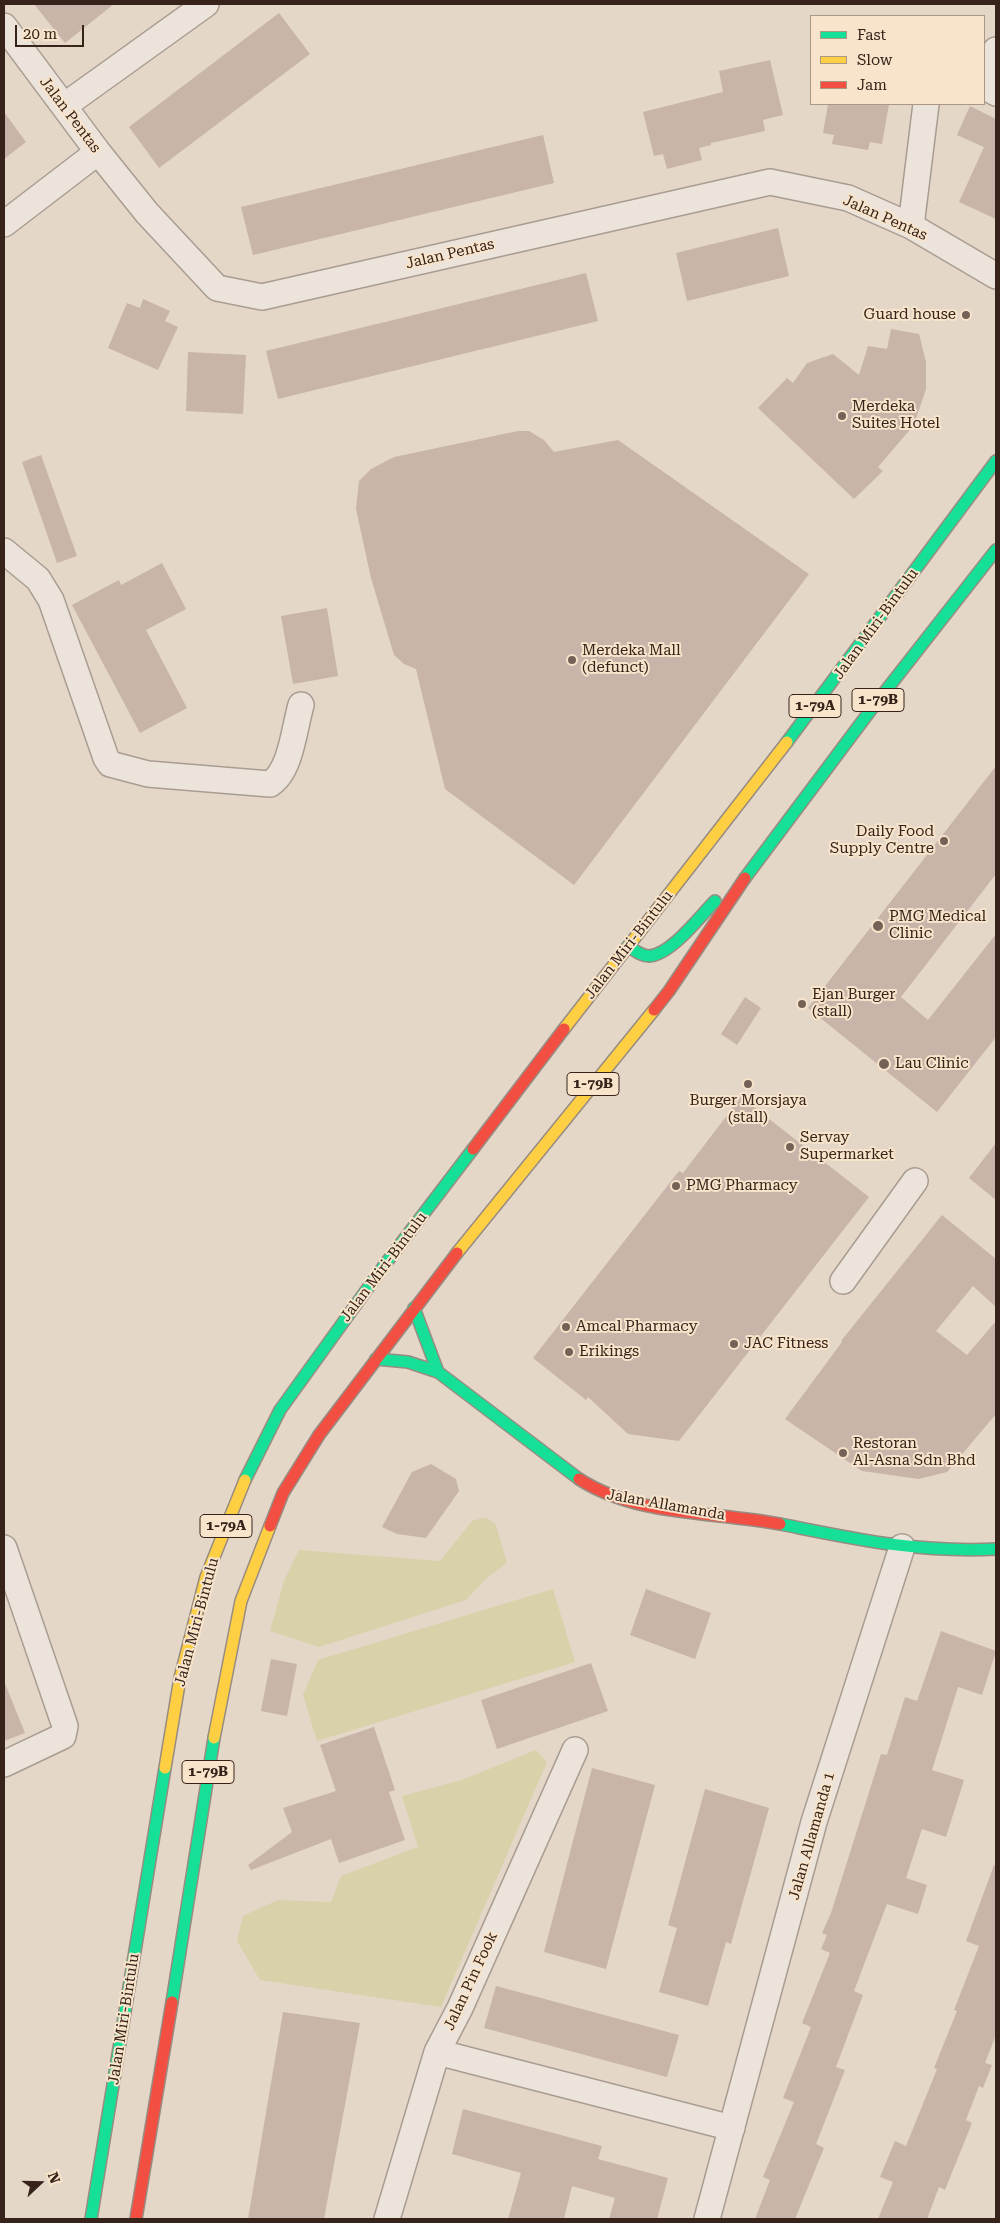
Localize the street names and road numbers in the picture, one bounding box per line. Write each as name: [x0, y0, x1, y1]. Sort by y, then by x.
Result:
street label: Jalan Pentas: [36, 73, 104, 157]
street label: Jalan Pentas: [840, 191, 930, 245]
street label: Jalan Pentas: [404, 235, 496, 273]
street label: Jalan Miri-Bintulu: [830, 565, 922, 683]
road number: 1-79B: [852, 688, 904, 712]
road number: 1-79A: [789, 694, 841, 718]
street label: Jalan Miri-Bintulu: [581, 887, 677, 1003]
road number: 1-79B: [567, 1072, 619, 1096]
street label: Jalan Miri-Bintulu: [337, 1209, 431, 1325]
street label: Jalan Allamanda: [605, 1486, 727, 1524]
road number: 1-79A: [200, 1514, 252, 1538]
street label: Jalan Miri-Bintulu: [171, 1556, 223, 1688]
road number: 1-79B: [182, 1760, 234, 1784]
street label: Jalan Allamanda 1: [785, 1770, 839, 1902]
street label: Jalan Pin Fook: [440, 1929, 502, 2033]
street label: Jalan Miri-Bintulu: [105, 1952, 143, 2086]

